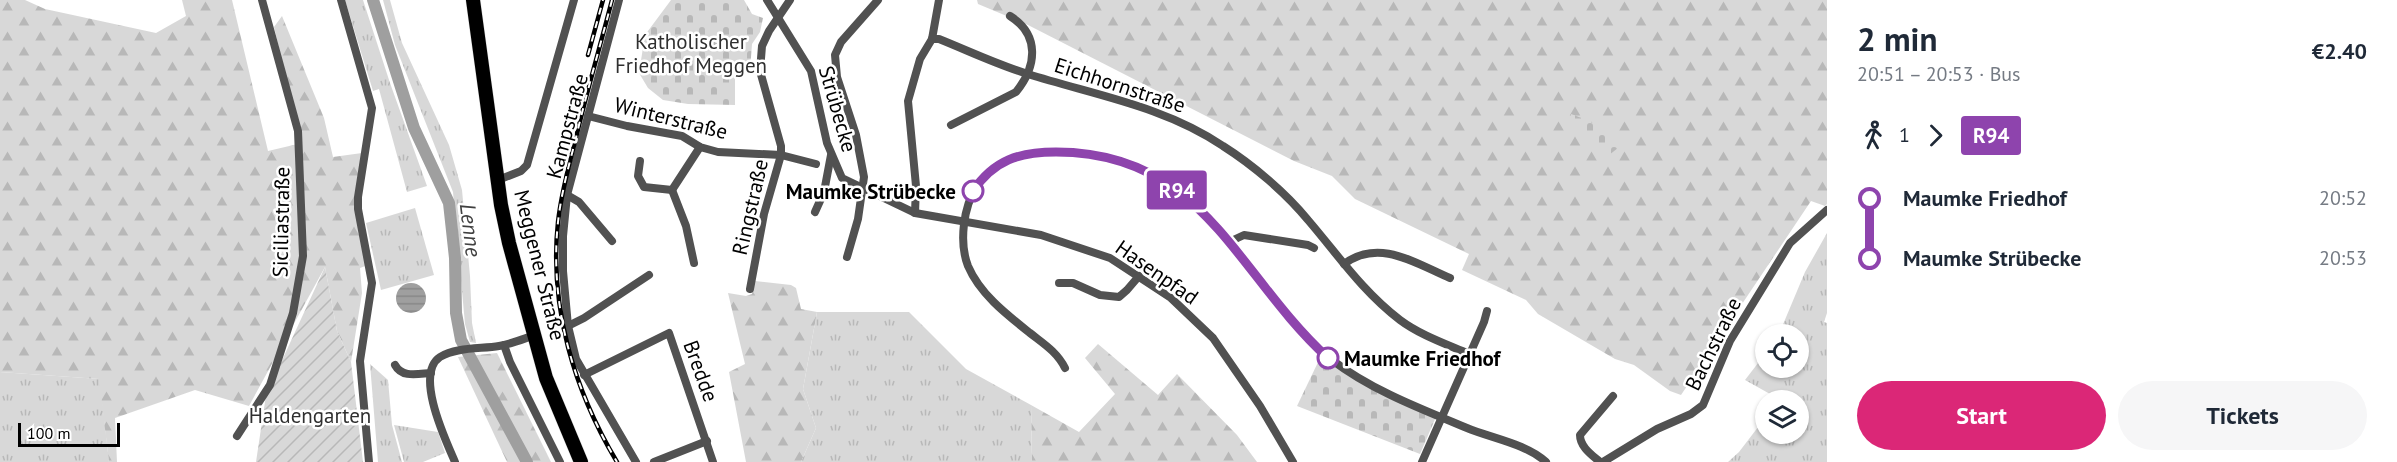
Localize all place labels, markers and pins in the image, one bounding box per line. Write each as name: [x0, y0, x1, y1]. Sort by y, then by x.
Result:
place label: Maumke Strübecke: [786, 178, 956, 205]
marker: Maumke Strübecke: [962, 180, 984, 202]
place label: Maumke Friedhof: [1344, 345, 1502, 372]
marker: Maumke Friedhof: [1317, 347, 1339, 369]

